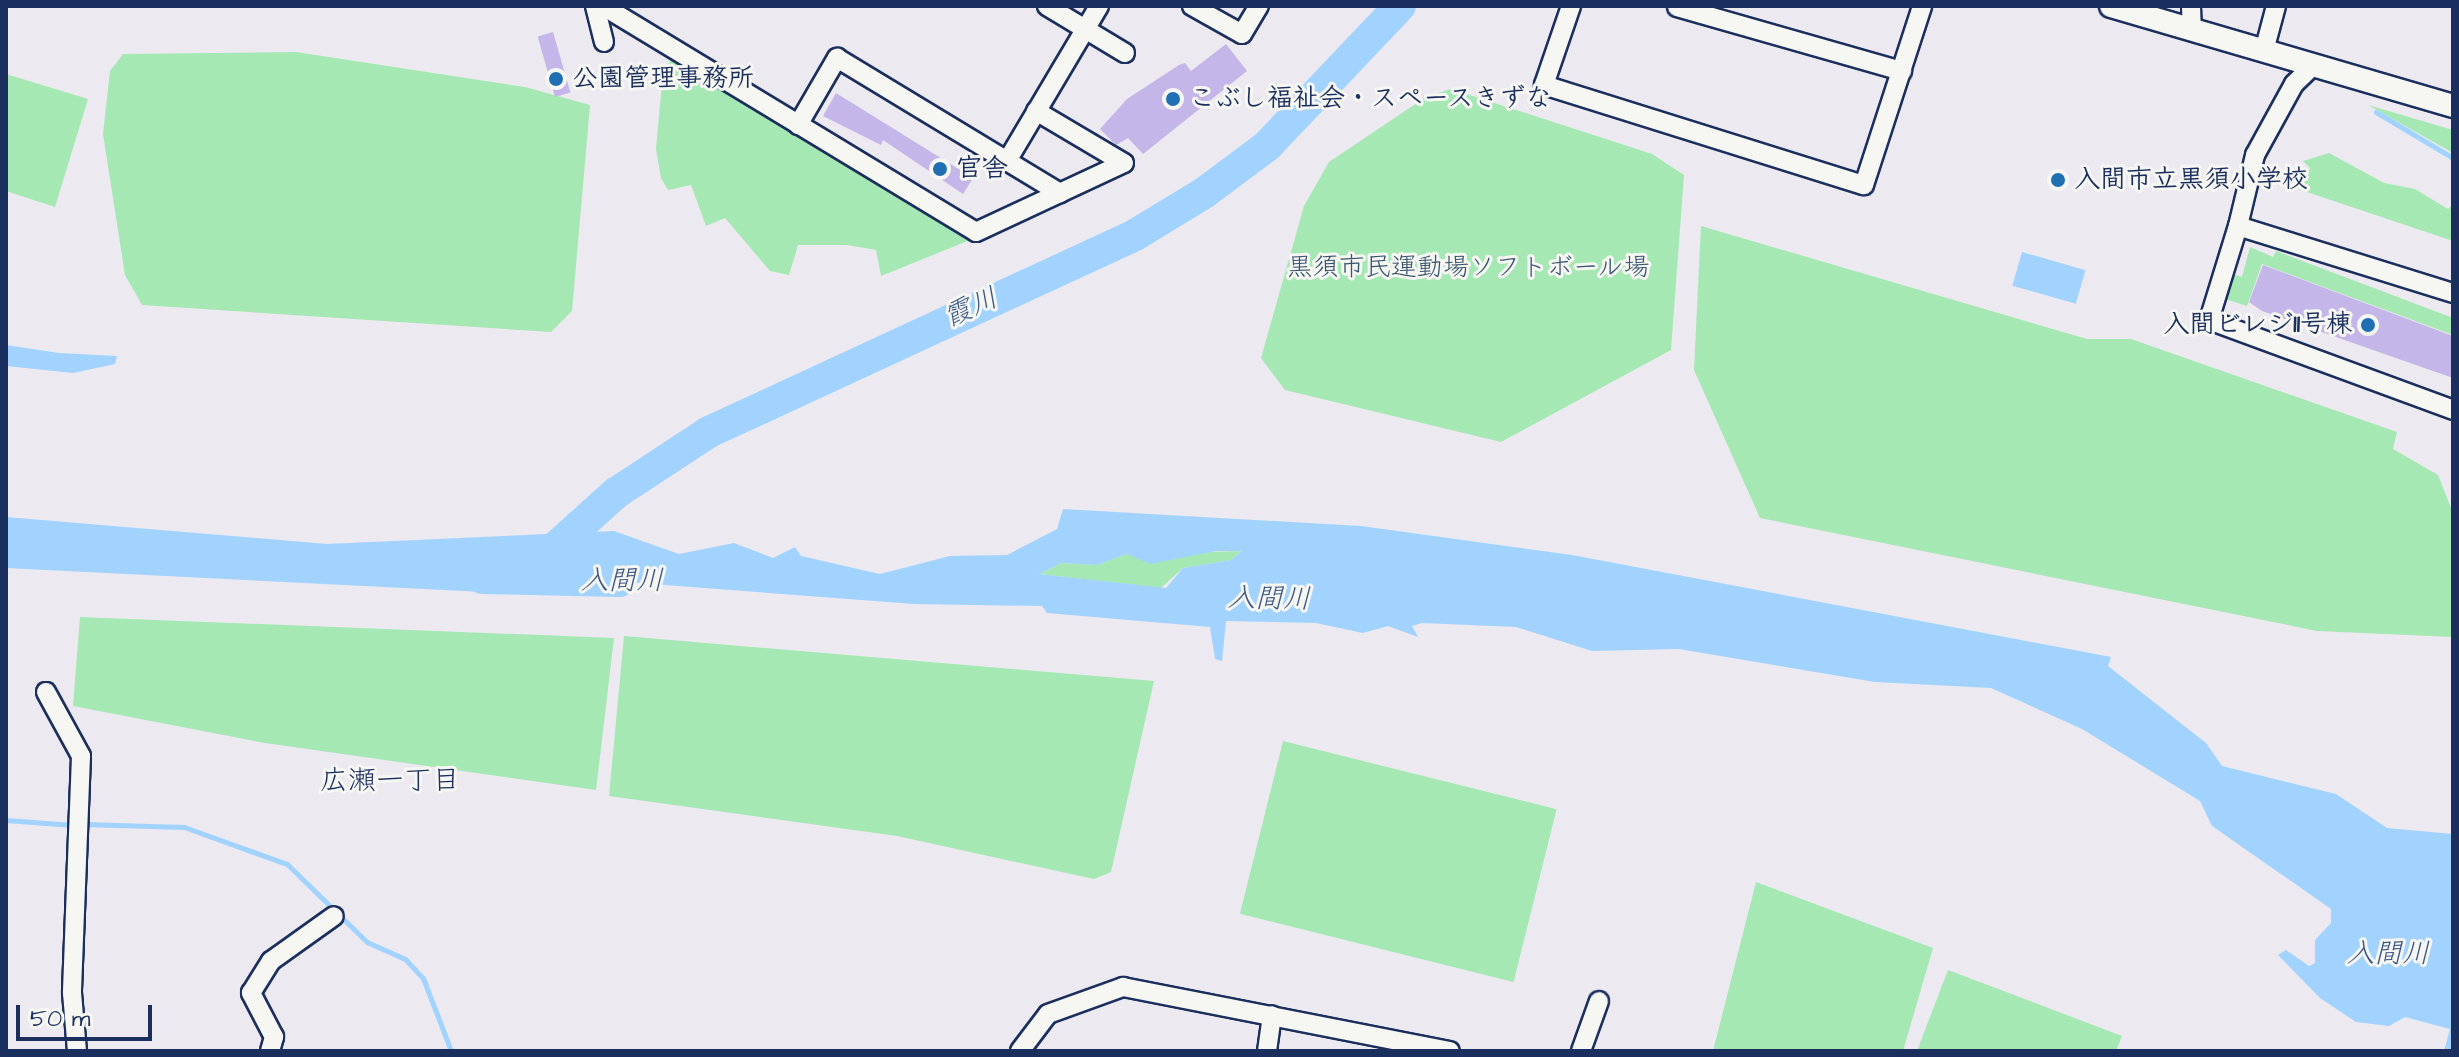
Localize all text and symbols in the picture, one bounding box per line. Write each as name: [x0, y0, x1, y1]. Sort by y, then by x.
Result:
place label: 公園管理事務所: [572, 63, 754, 95]
marker: 公園管理事務所: [547, 70, 565, 88]
place label: こぶし福祉会・スペースきずな: [1189, 83, 1553, 115]
marker: こぶし福祉会・スペースきずな: [1164, 90, 1182, 108]
place label: 官舎: [956, 153, 1008, 185]
marker: 官舎: [931, 160, 949, 178]
place label: 入間市立黒須小学校: [2074, 164, 2308, 196]
marker: 入間市立黒須小学校: [2049, 171, 2067, 189]
park label: 黒須市民運動場ソフトボール場: [1286, 252, 1650, 284]
water label: 霞川: [939, 281, 1003, 335]
place label: 入間ビレジ11号棟: [2163, 309, 2352, 341]
marker: 入間ビレジ11号棟: [2359, 316, 2377, 334]
water label: 入間川: [580, 564, 664, 598]
water label: 入間川: [1227, 581, 1311, 617]
district label: 広瀬一丁目: [320, 764, 460, 798]
water label: 入間川: [2346, 937, 2430, 971]
scale bar: [20, 989, 156, 1039]
text: 50 m: [30, 1002, 90, 1036]

